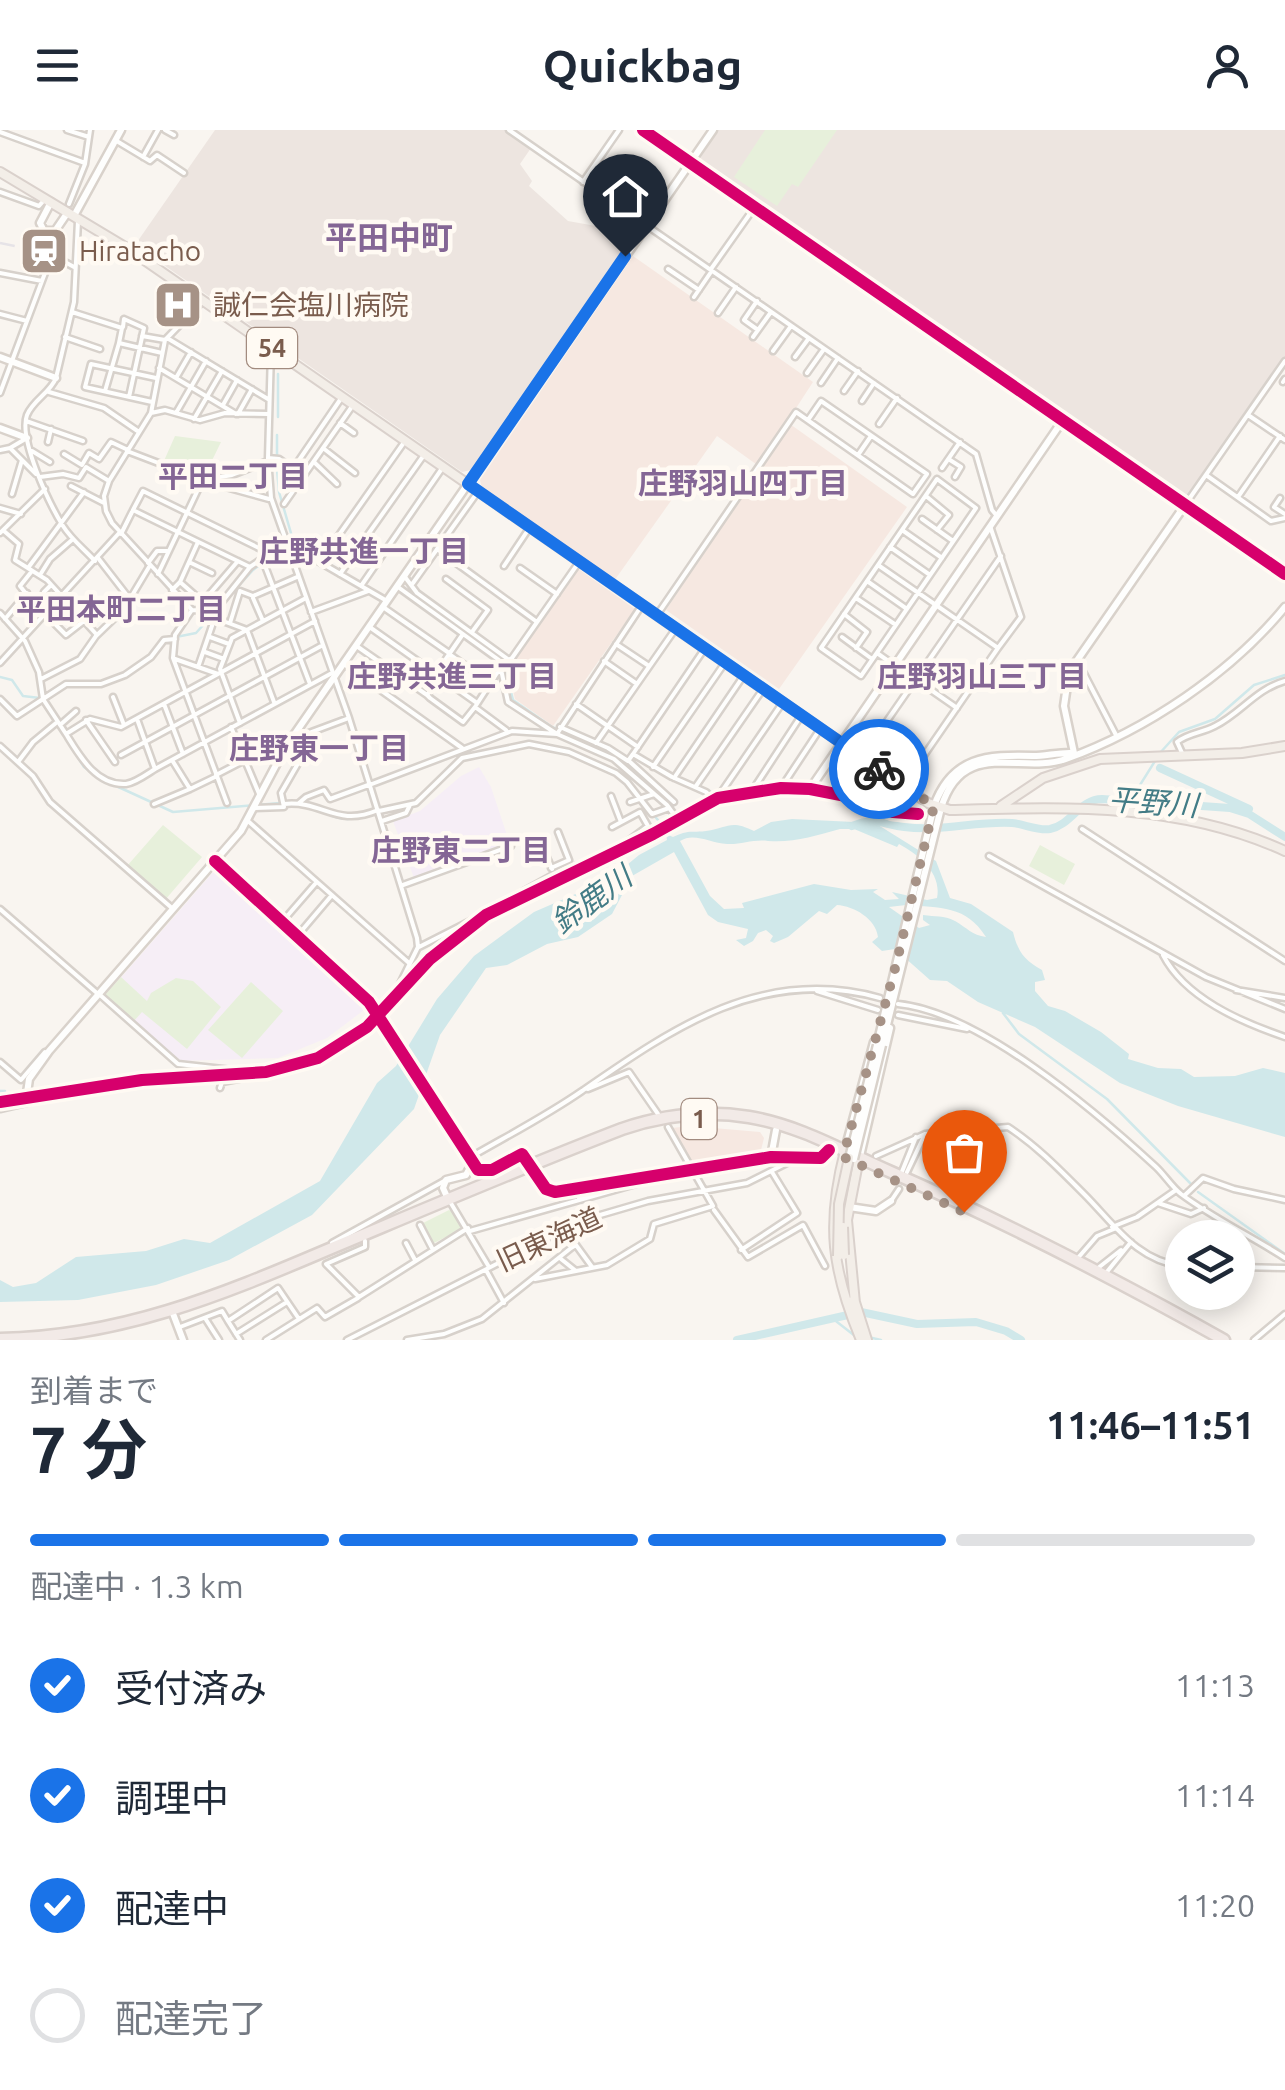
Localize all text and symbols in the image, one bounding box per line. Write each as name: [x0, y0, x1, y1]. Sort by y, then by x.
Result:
icon: menu: [30, 38, 85, 93]
icon: person: [1200, 38, 1255, 93]
text: Quickbag: [543, 40, 742, 91]
pin: [583, 154, 668, 257]
icon: home: [598, 169, 653, 224]
district label: 平田中町: [325, 219, 453, 255]
station icon: Hiratacho: [18, 225, 70, 277]
place label: Hiratacho: [79, 235, 201, 266]
hospital icon: 誠仁会塩川病院: [152, 279, 204, 331]
place label: 誠仁会塩川病院: [213, 289, 409, 320]
road number: 54: [247, 328, 297, 368]
district label: 平田二丁目: [158, 459, 308, 493]
district label: 庄野羽山四丁目: [638, 466, 848, 500]
district label: 庄野共進一丁目: [259, 534, 469, 568]
district label: 平田本町二丁目: [16, 592, 226, 626]
district label: 庄野共進三丁目: [347, 659, 557, 693]
district label: 庄野羽山三丁目: [877, 659, 1087, 693]
courier: [829, 719, 929, 819]
district label: 庄野東一丁目: [229, 731, 409, 765]
icon: bike: [852, 742, 907, 797]
water label: 平野川: [1107, 782, 1202, 822]
district label: 庄野東二丁目: [371, 833, 551, 867]
water label: 鈴鹿川: [545, 857, 640, 939]
road number: 1: [682, 1099, 716, 1139]
pin: [922, 1110, 1007, 1213]
icon: bag: [937, 1125, 992, 1180]
street label: 旧東海道: [491, 1201, 606, 1276]
map controls: [1165, 1220, 1255, 1310]
button: layers: [1165, 1220, 1255, 1310]
text: 到着まで: [30, 1372, 158, 1408]
text: 11:46–11:51: [1046, 1404, 1255, 1446]
text: 7 分: [30, 1412, 147, 1485]
text: 配達中 · 1.3 km: [30, 1568, 244, 1604]
icon: check: [30, 1658, 85, 1713]
text: 受付済み: [115, 1667, 267, 1709]
text: 11:13: [1175, 1667, 1255, 1703]
icon: check: [30, 1768, 85, 1823]
text: 調理中: [115, 1777, 229, 1819]
text: 11:14: [1175, 1777, 1255, 1813]
icon: check: [30, 1878, 85, 1933]
text: 配達中: [115, 1887, 229, 1929]
text: 11:20: [1175, 1887, 1255, 1923]
text: 配達完了: [115, 1997, 267, 2039]

